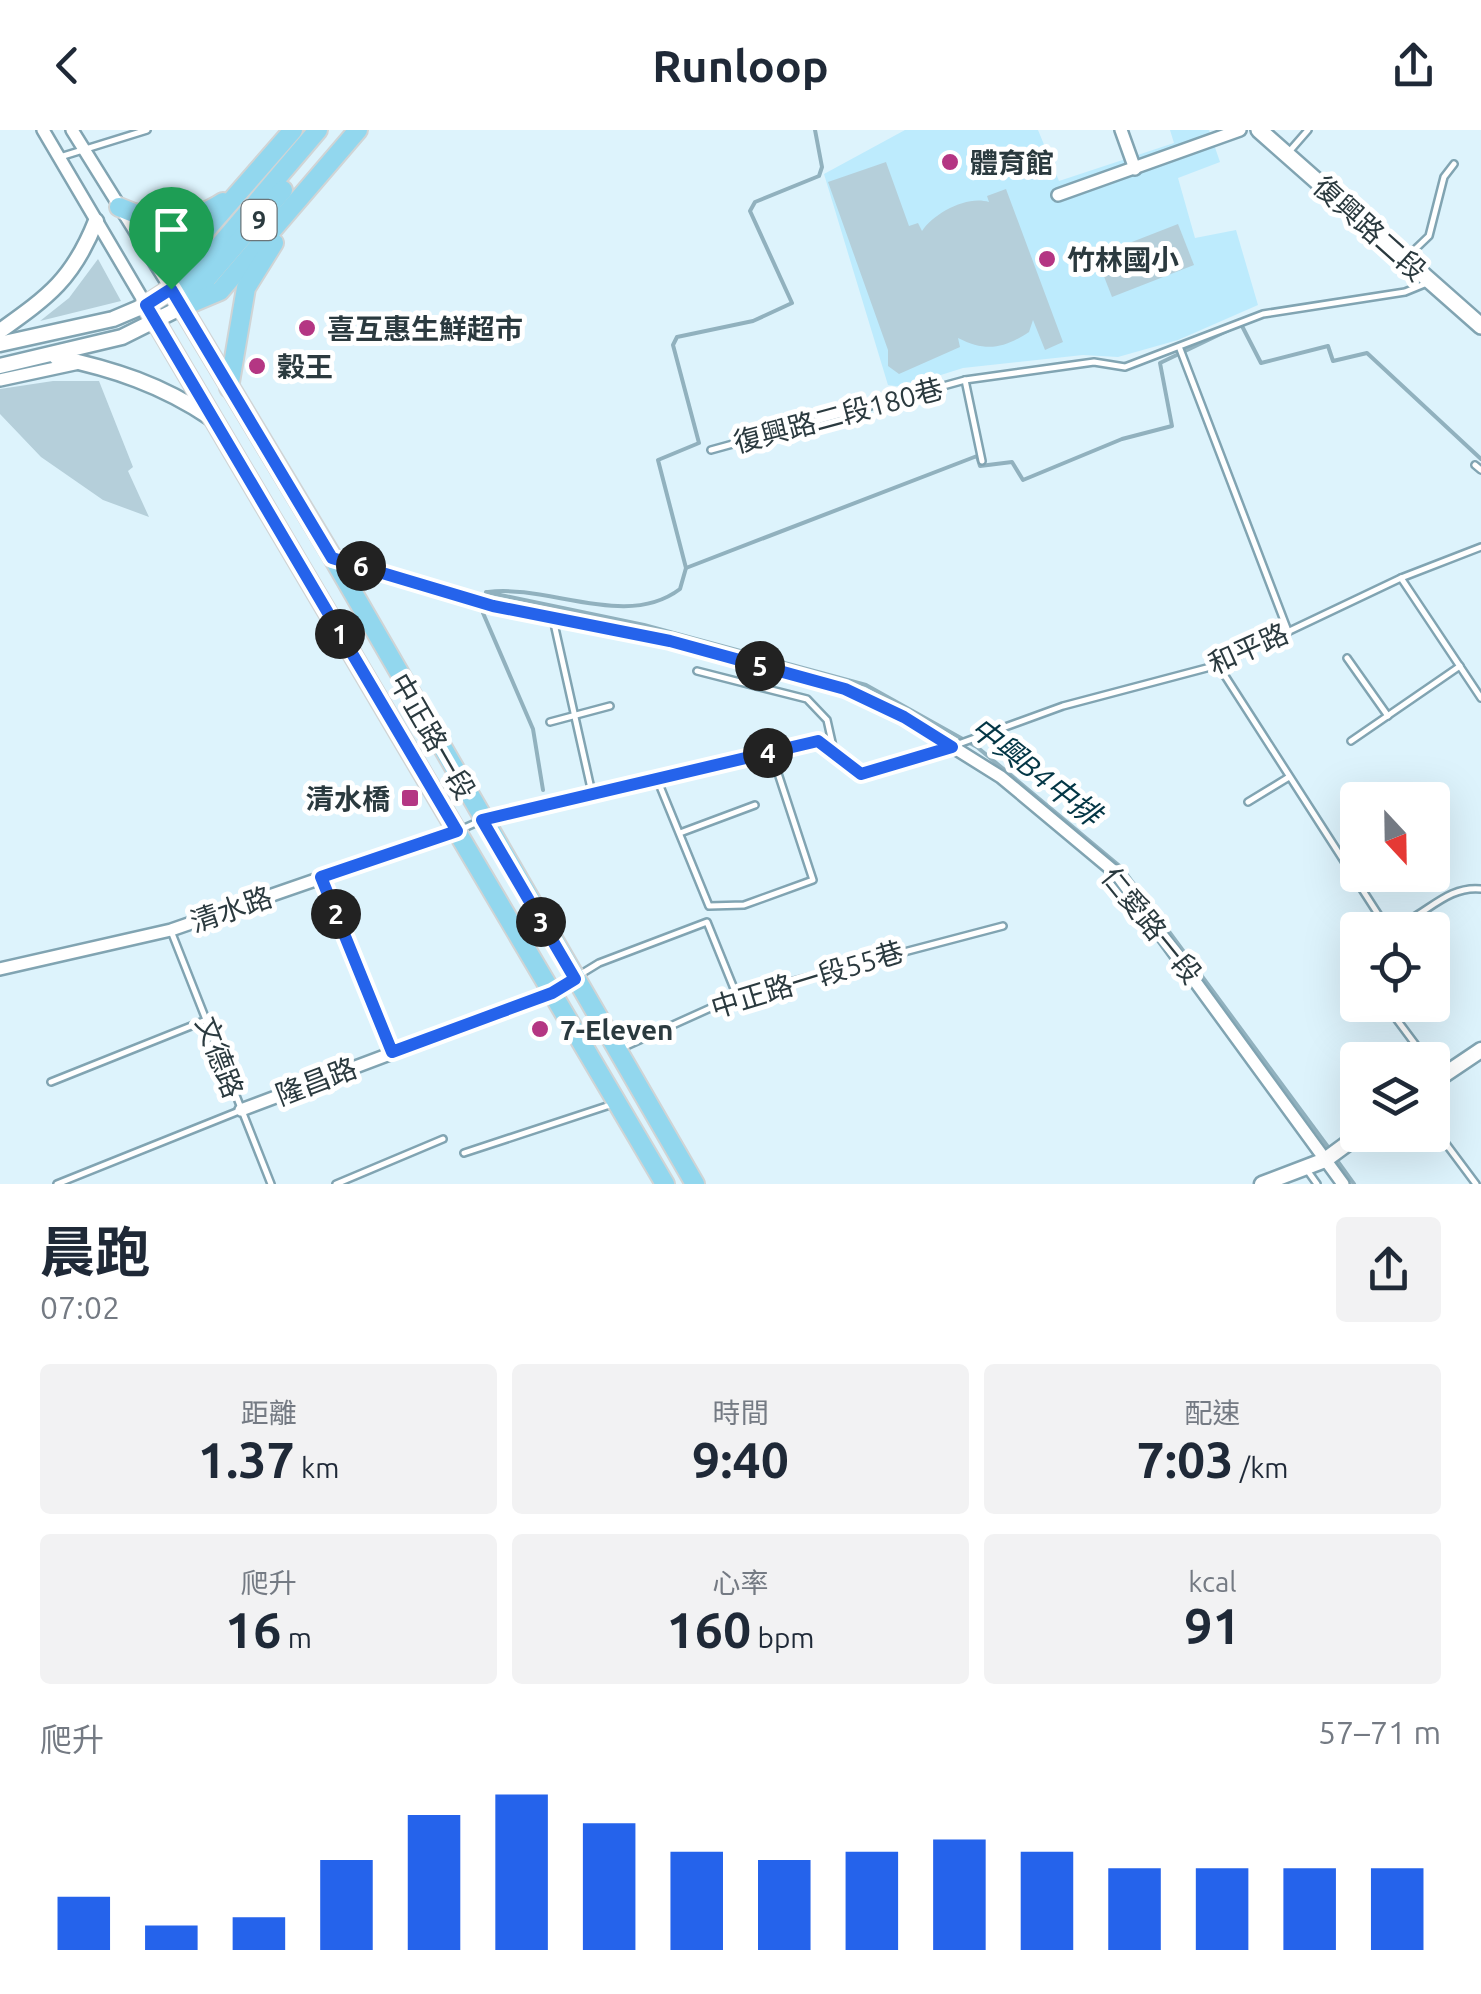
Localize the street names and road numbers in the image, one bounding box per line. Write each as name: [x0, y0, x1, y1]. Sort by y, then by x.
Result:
street label: 復興路二段: [1308, 170, 1432, 286]
road number: 9: [242, 200, 276, 240]
street label: 復興路二段180巷: [730, 372, 946, 458]
street label: 和平路: [1203, 617, 1293, 679]
street label: 中正路一段: [385, 668, 481, 804]
street label: 仁愛路一段: [1096, 861, 1208, 989]
street label: 清水路: [186, 881, 276, 937]
street label: 中正路一段55巷: [707, 935, 907, 1023]
street label: 文德路: [190, 1012, 250, 1102]
street label: 隆昌路: [271, 1051, 361, 1111]

